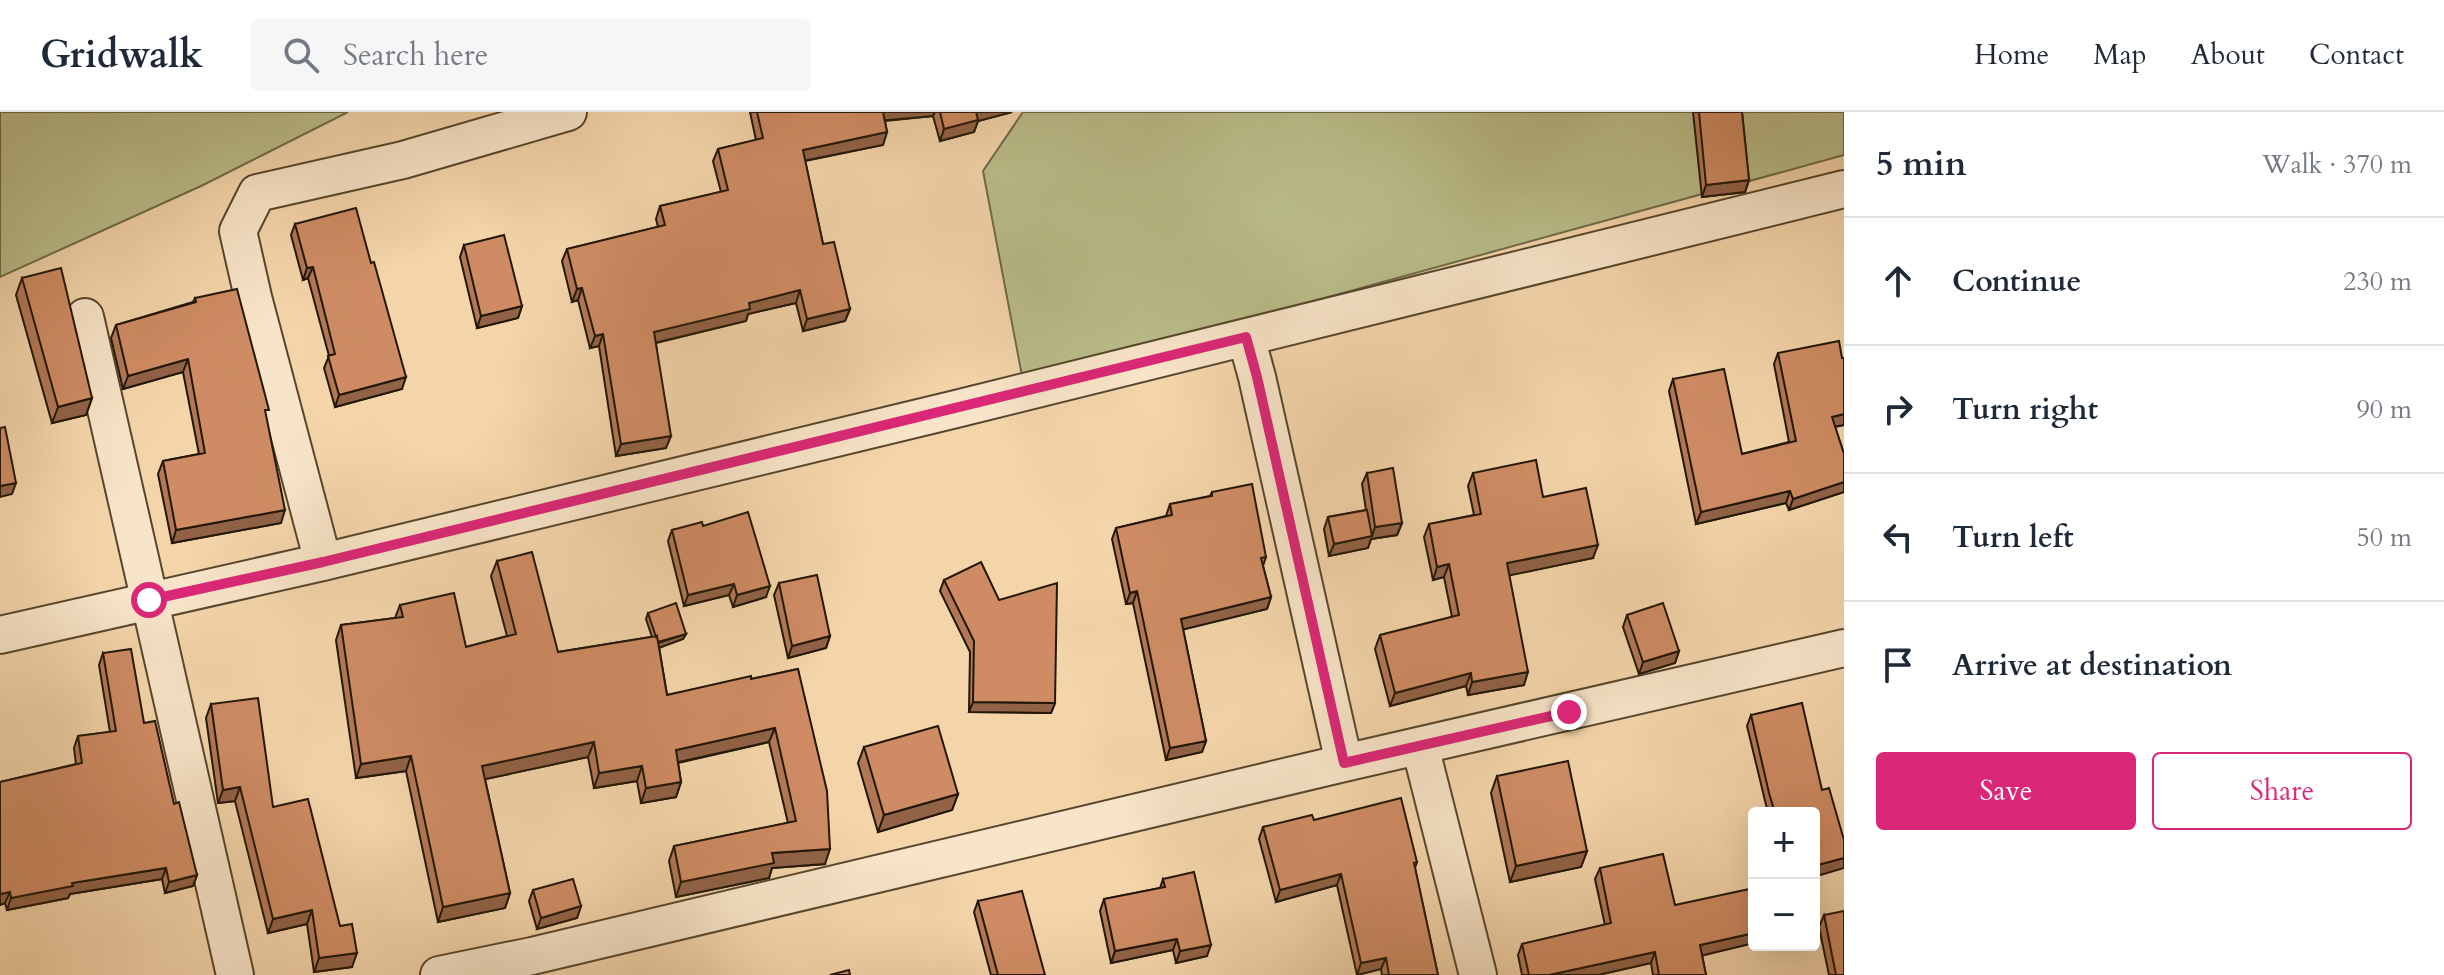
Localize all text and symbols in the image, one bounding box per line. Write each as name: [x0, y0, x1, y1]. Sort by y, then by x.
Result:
search box: [251, 19, 811, 91]
text: Gridwalk: [40, 29, 203, 81]
icon: search: [279, 33, 323, 77]
text: Search here: [343, 35, 488, 76]
text: Home: [1974, 36, 2049, 74]
text: Map: [2093, 36, 2147, 74]
text: About: [2191, 36, 2265, 74]
text: Contact: [2309, 36, 2404, 74]
text: 5 min: [1876, 141, 1967, 187]
text: Walk · 370 m: [2262, 147, 2412, 182]
icon: ahead: [1876, 259, 1920, 303]
text: Continue: [1952, 261, 2081, 302]
text: 230 m: [2343, 264, 2412, 299]
icon: right: [1876, 387, 1920, 431]
text: Turn right: [1952, 389, 2098, 430]
text: 90 m: [2356, 392, 2412, 427]
icon: left: [1876, 515, 1920, 559]
text: Turn left: [1952, 517, 2074, 558]
text: 50 m: [2356, 520, 2412, 555]
route start: [131, 582, 167, 618]
icon: arrive: [1876, 643, 1920, 687]
text: Arrive at destination: [1952, 645, 2232, 686]
route end: [1551, 694, 1587, 730]
button: Save: [1876, 752, 2136, 830]
button: Share: [2152, 752, 2412, 830]
map controls: [1748, 807, 1820, 951]
button: +: [1748, 807, 1820, 879]
button: −: [1748, 879, 1820, 951]

